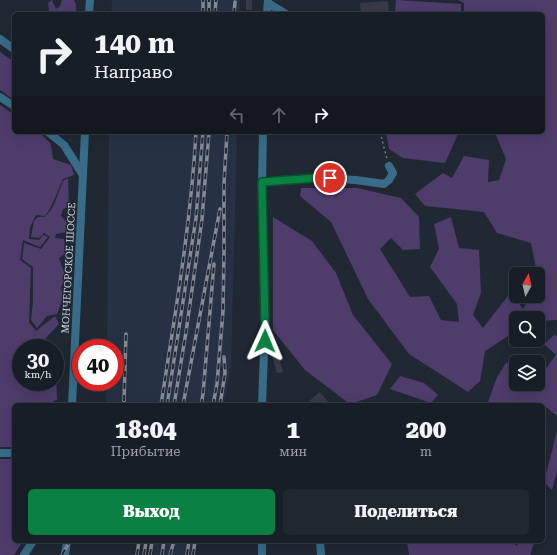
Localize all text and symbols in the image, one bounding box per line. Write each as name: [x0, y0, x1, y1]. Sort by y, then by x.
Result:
text: 140 m: [94, 27, 175, 60]
icon: right: [28, 28, 80, 80]
text: Направо: [94, 61, 173, 82]
icon: left: [226, 104, 248, 126]
icon: ahead: [268, 104, 290, 126]
icon: right: [310, 104, 332, 126]
pin: [313, 161, 347, 195]
icon: arrive: [319, 167, 341, 189]
street label: МОНЧЕГОРСКОЕ ШОССЕ: [60, 202, 77, 334]
north arrow: [509, 267, 545, 303]
map controls: [509, 267, 545, 391]
button: search: [509, 311, 545, 347]
position arrow: [244, 320, 286, 362]
speed limit sign: 40: [72, 339, 124, 391]
text: 30: [27, 348, 49, 372]
button: layers: [509, 355, 545, 391]
text: km/h: [25, 369, 51, 380]
text: 18:04: [115, 416, 177, 444]
text: 1: [286, 416, 300, 444]
text: 200: [406, 416, 446, 444]
text: Прибытие: [111, 444, 181, 459]
text: мин: [279, 444, 307, 459]
text: m: [420, 444, 432, 459]
button: Выход: [28, 489, 275, 535]
button: Поделиться: [283, 489, 529, 535]

